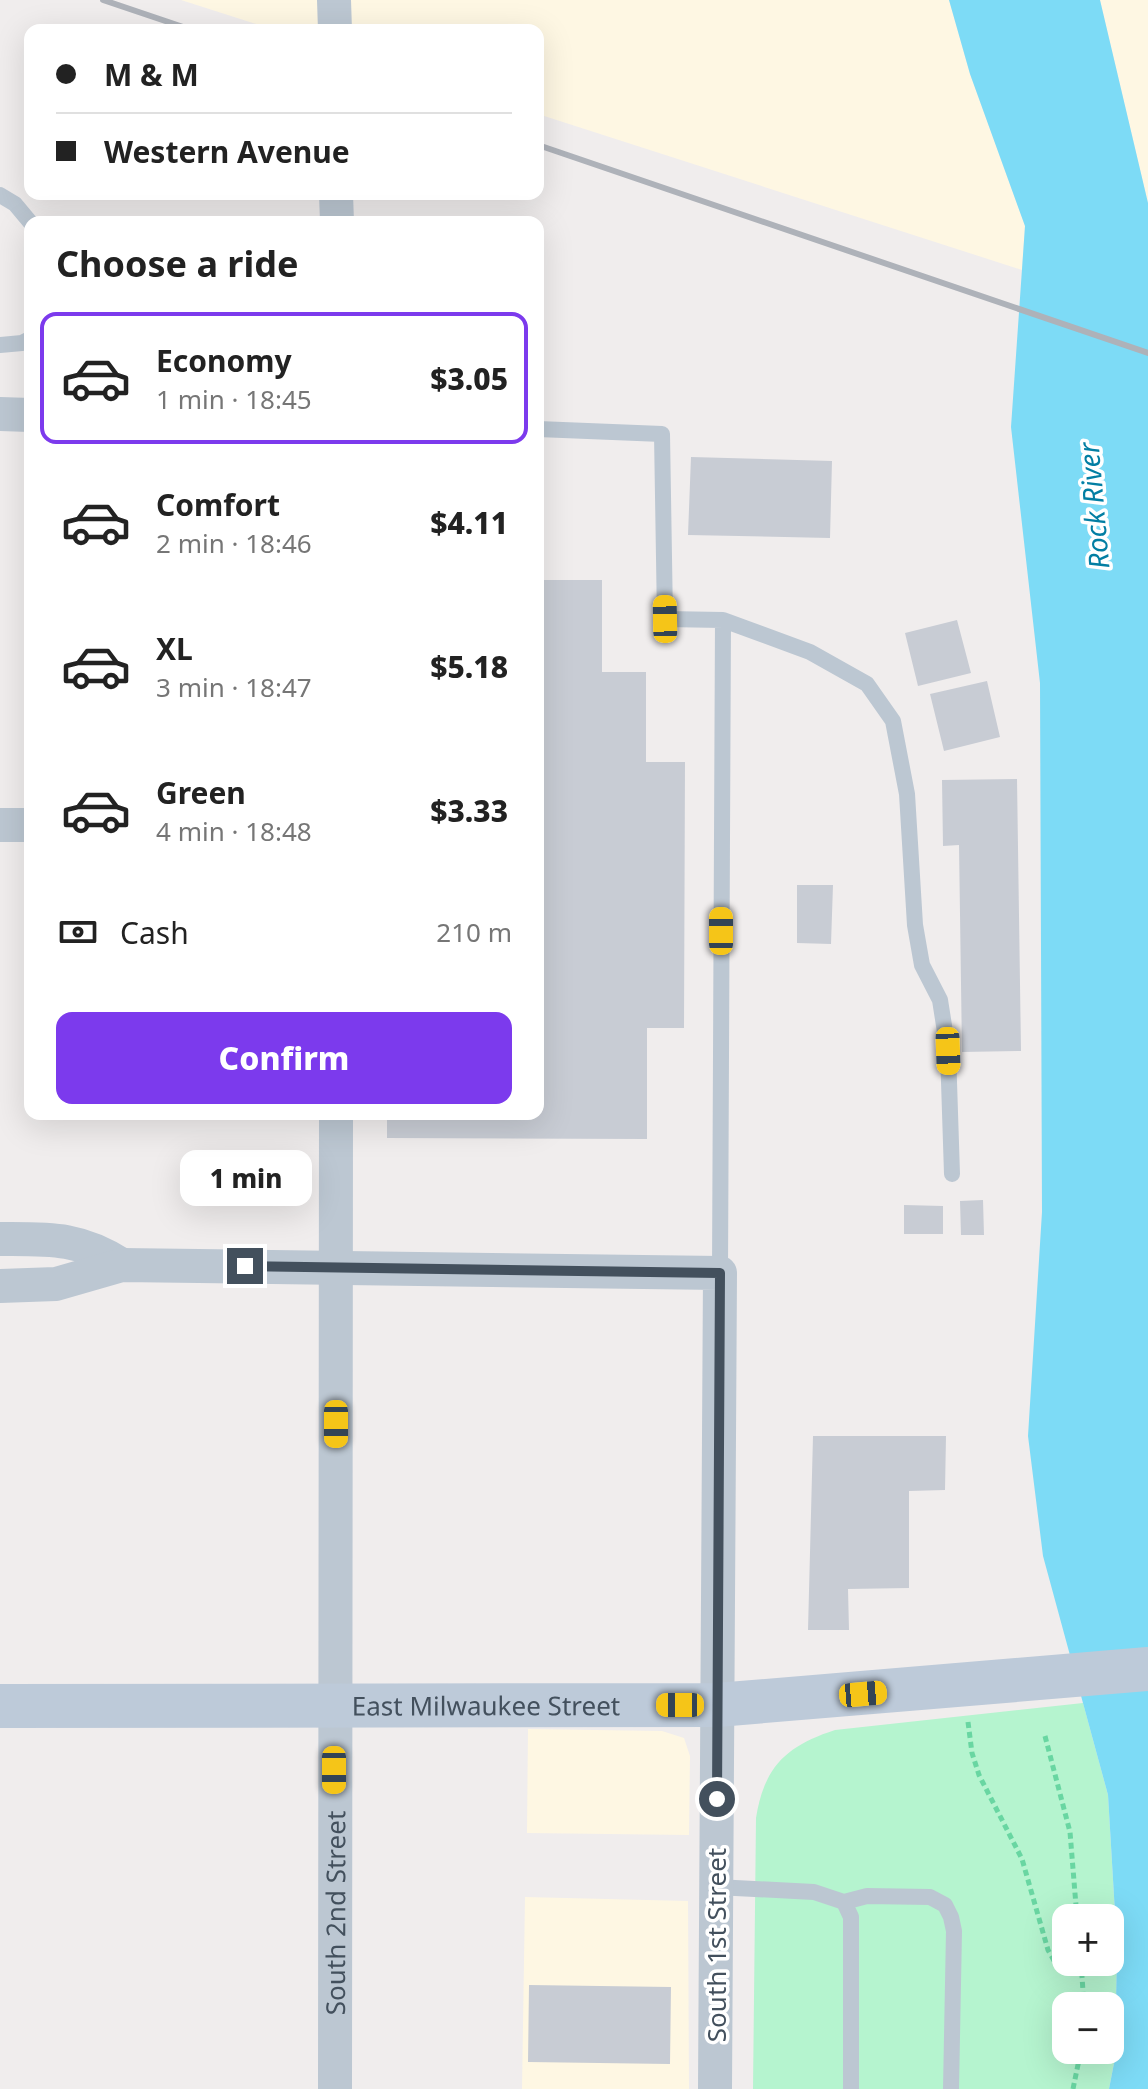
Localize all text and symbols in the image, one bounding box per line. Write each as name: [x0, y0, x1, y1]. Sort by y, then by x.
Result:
text: M & M: [104, 54, 199, 95]
text: Western Avenue: [104, 131, 350, 172]
text: Choose a ride: [56, 239, 298, 288]
text: Economy: [156, 340, 292, 381]
icon: car: [60, 342, 132, 414]
text: $3.05: [430, 358, 508, 399]
text: 1 min · 18:45: [156, 381, 312, 417]
water label: Rock River: [1068, 439, 1117, 571]
text: Comfort: [156, 484, 280, 525]
icon: car: [60, 486, 132, 558]
text: $4.11: [430, 502, 508, 543]
text: 2 min · 18:46: [156, 525, 312, 561]
car: [653, 595, 677, 643]
text: XL: [156, 628, 193, 669]
icon: car: [60, 630, 132, 702]
text: $5.18: [430, 646, 508, 687]
text: 3 min · 18:47: [156, 669, 312, 705]
text: Green: [156, 772, 246, 813]
icon: car: [60, 774, 132, 846]
text: $3.33: [430, 790, 508, 831]
text: 4 min · 18:48: [156, 813, 312, 849]
car: [709, 907, 733, 955]
icon: cash: [56, 910, 100, 954]
text: Cash: [120, 912, 189, 953]
text: 210 m: [436, 914, 512, 950]
button: Confirm: [56, 1012, 512, 1104]
car: [935, 1027, 961, 1075]
callout: 1 min: [179, 1150, 311, 1206]
text: 1 min: [210, 1160, 282, 1196]
route end: [227, 1248, 263, 1284]
car: [324, 1400, 348, 1448]
car: [838, 1680, 888, 1708]
street label: East Milwaukee Street: [352, 1687, 620, 1724]
car: [656, 1693, 704, 1717]
car: [322, 1746, 346, 1794]
route start: [699, 1781, 735, 1817]
street label: South 2nd Street: [317, 1811, 353, 2015]
street label: South 1st Street: [698, 1848, 734, 2042]
map controls: [1052, 1904, 1124, 2064]
button: +: [1052, 1904, 1124, 1976]
button: −: [1052, 1992, 1124, 2064]

